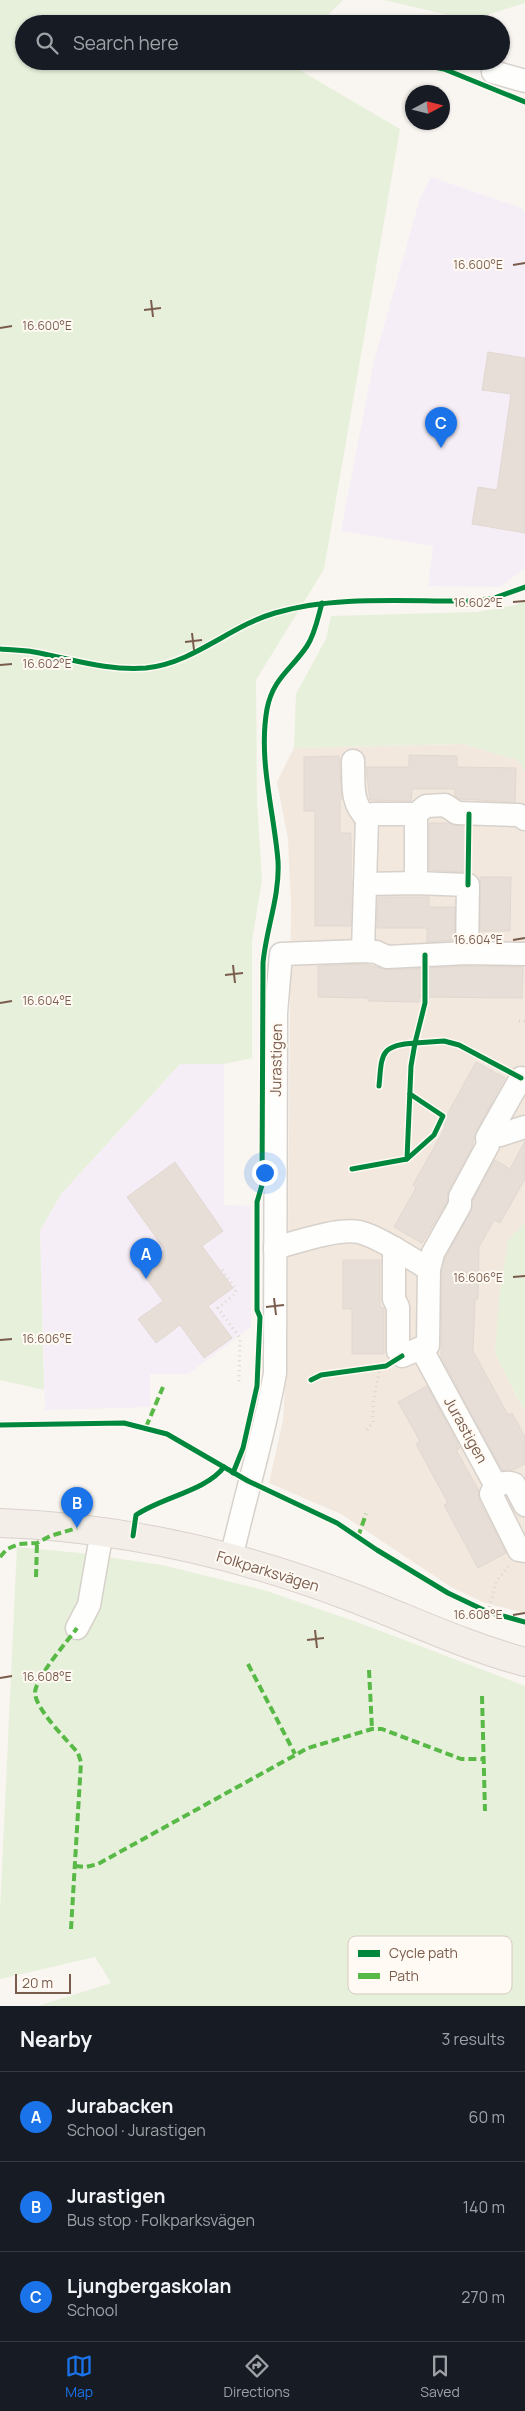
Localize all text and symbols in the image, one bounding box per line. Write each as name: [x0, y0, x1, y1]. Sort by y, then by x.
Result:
search box: [15, 15, 510, 70]
icon: search: [33, 29, 61, 57]
text: Search here: [73, 30, 179, 56]
north arrow: [405, 85, 450, 130]
text: 16.600°E: [453, 256, 503, 273]
text: 16.600°E: [22, 317, 72, 334]
pin: C: [425, 407, 457, 448]
text: 16.602°E: [453, 594, 503, 611]
text: 16.602°E: [22, 655, 72, 672]
text: 16.604°E: [453, 931, 503, 948]
text: 16.604°E: [22, 992, 72, 1009]
street label: Jurastigen: [265, 1023, 287, 1097]
your location: [252, 1160, 278, 1186]
pin: A: [130, 1238, 162, 1279]
text: 16.606°E: [453, 1269, 503, 1286]
text: 16.606°E: [22, 1330, 72, 1347]
street label: Jurastigen: [439, 1393, 493, 1467]
pin: B: [61, 1487, 93, 1528]
street label: Folkparksvägen: [214, 1545, 322, 1597]
text: 16.608°E: [453, 1606, 503, 1623]
text: 16.608°E: [22, 1668, 72, 1685]
legend: [348, 1936, 512, 1994]
text: Cycle path: [389, 1943, 458, 1962]
text: Path: [389, 1966, 419, 1985]
scale bar: [15, 1971, 71, 1994]
text: 20 m: [22, 1973, 53, 1992]
text: Nearby: [20, 2025, 92, 2053]
text: 3 results: [442, 2028, 505, 2050]
text: Jurabacken: [67, 2093, 173, 2119]
text: A: [31, 2106, 41, 2128]
text: 60 m: [469, 2106, 505, 2128]
text: School · Jurastigen: [67, 2119, 206, 2141]
text: Jurastigen: [67, 2183, 165, 2209]
text: B: [31, 2196, 41, 2218]
text: 140 m: [463, 2196, 505, 2218]
text: Bus stop · Folkparksvägen: [67, 2209, 255, 2231]
text: Ljungbergaskolan: [67, 2273, 231, 2299]
text: C: [30, 2286, 42, 2308]
text: 270 m: [461, 2286, 505, 2308]
text: School: [67, 2299, 118, 2321]
tab: Map: [65, 2352, 93, 2401]
tab: Directions: [224, 2352, 290, 2401]
tab: Saved: [420, 2352, 460, 2401]

